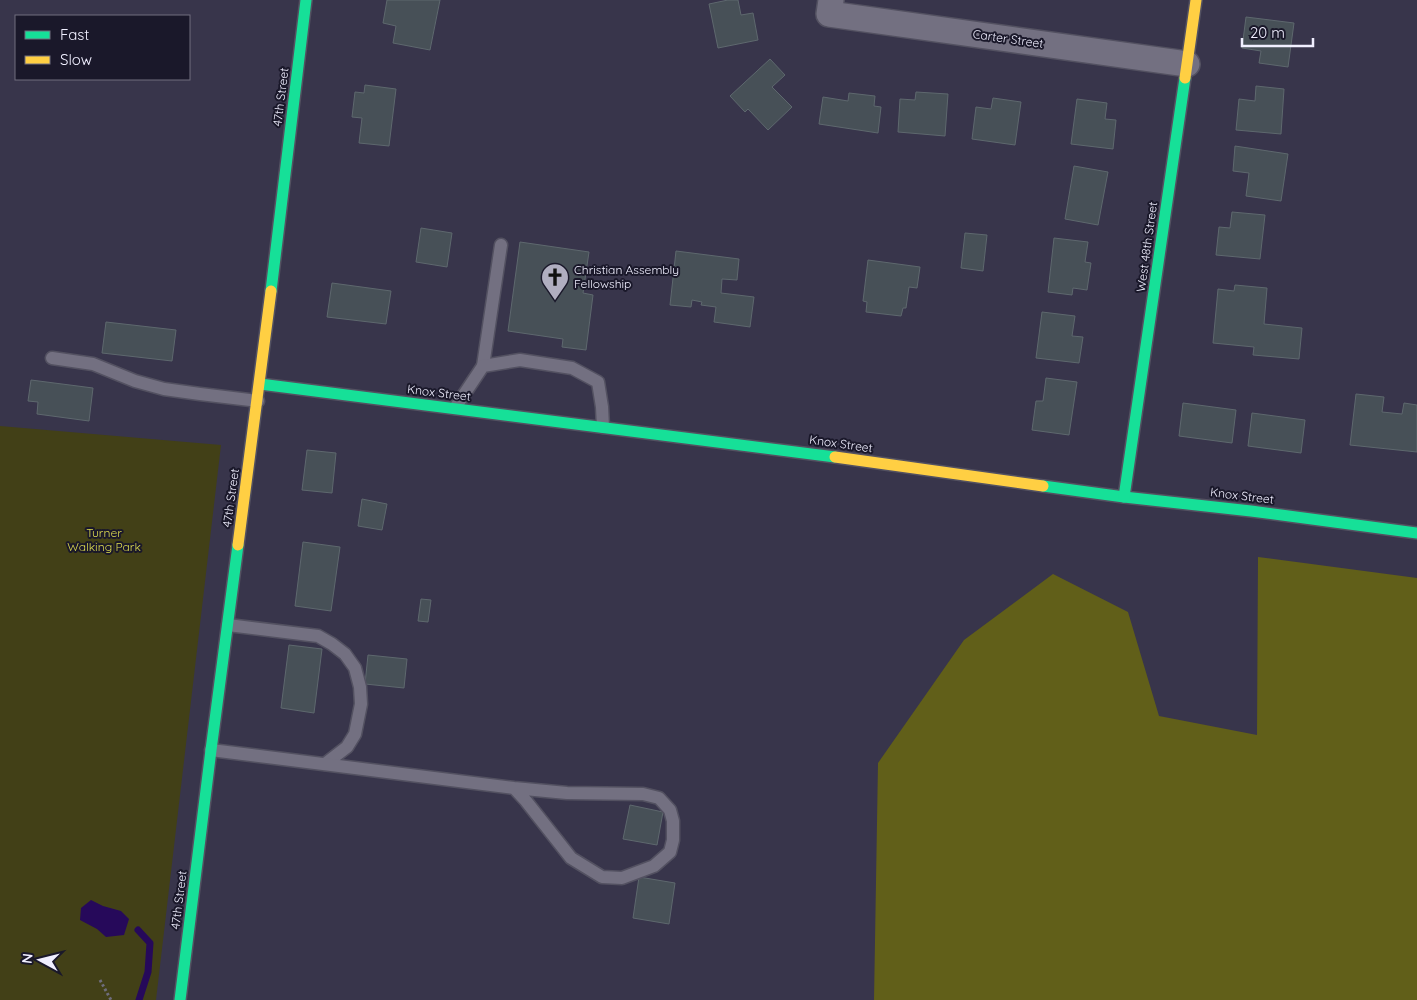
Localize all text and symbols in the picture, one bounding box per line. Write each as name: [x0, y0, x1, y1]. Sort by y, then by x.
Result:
legend: [15, 15, 190, 80]
scale bar: [1242, 15, 1313, 47]
text: 20 m: [1250, 23, 1285, 42]
text: Fast: [60, 25, 89, 44]
street label: Carter Street: [972, 26, 1044, 51]
text: Slow: [60, 50, 92, 69]
street label: 47th Street: [269, 67, 292, 127]
street label: West 48th Street: [1133, 201, 1160, 293]
church icon: Christian Assembly Fellowship: [540, 262, 570, 301]
place label: Christian Assembly Fellowship: [574, 262, 679, 291]
street label: Knox Street: [406, 381, 472, 404]
street label: Knox Street: [808, 432, 874, 455]
street label: 47th Street: [219, 468, 242, 528]
street label: Knox Street: [1209, 484, 1275, 507]
park label: Turner Walking Park: [67, 525, 141, 554]
street label: 47th Street: [167, 870, 190, 930]
north arrow: [15, 935, 65, 985]
text: N: [18, 952, 37, 965]

